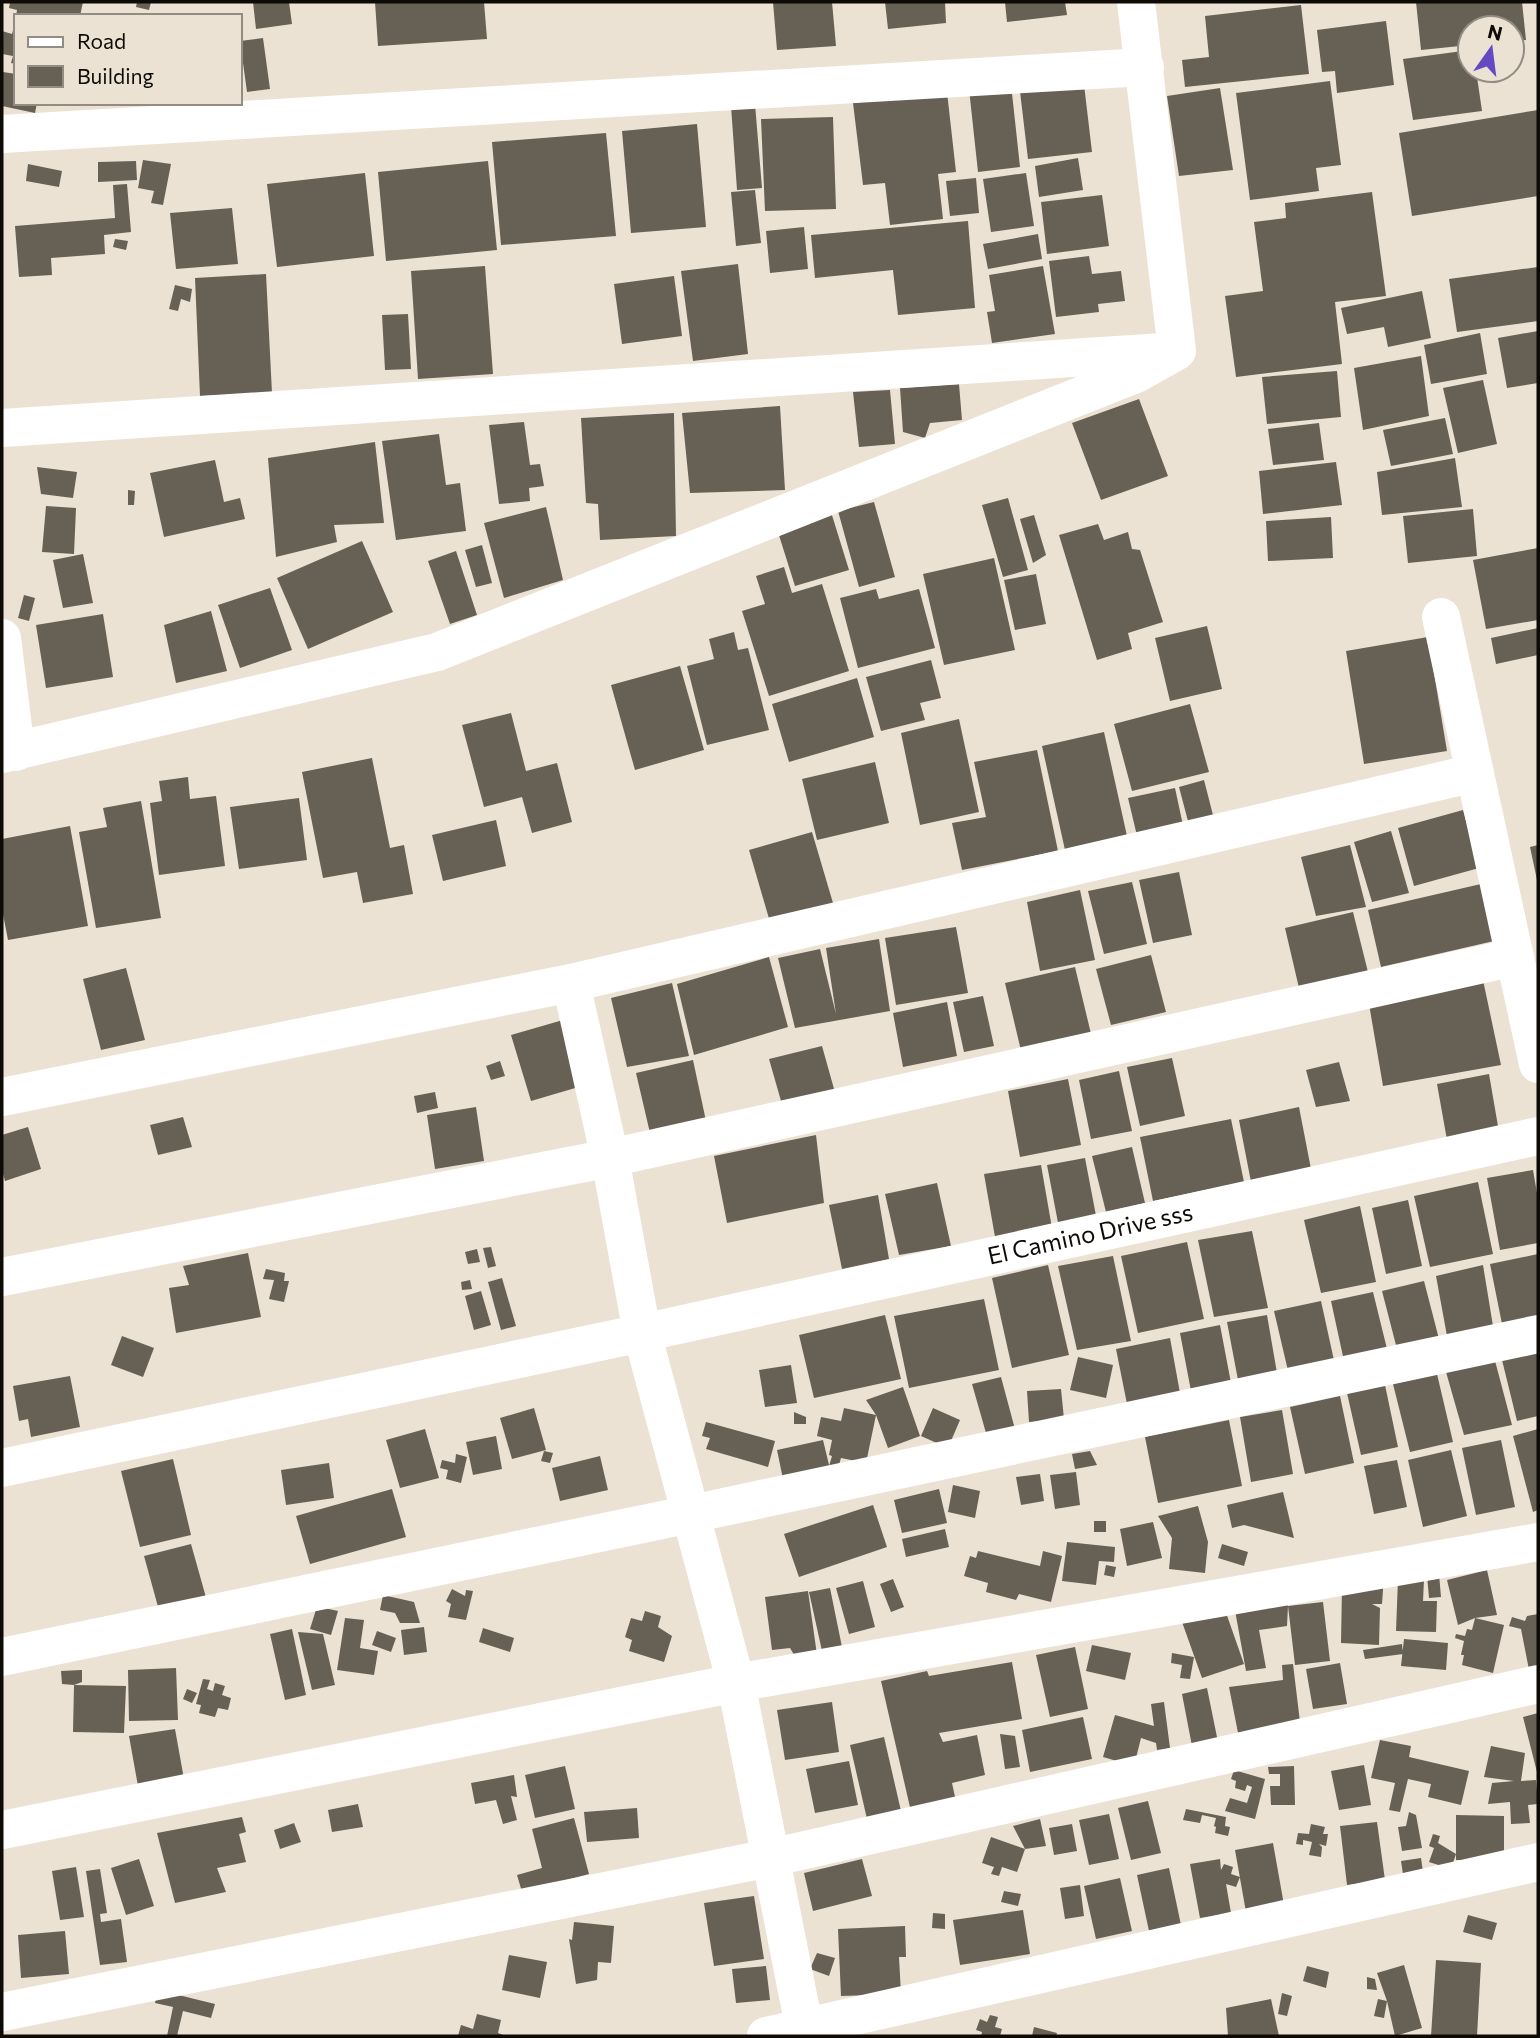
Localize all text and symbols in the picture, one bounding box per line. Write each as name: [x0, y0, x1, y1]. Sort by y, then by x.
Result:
legend: [14, 14, 242, 105]
north arrow: [1456, 14, 1526, 84]
text: N: [1486, 19, 1505, 45]
text: Road: [77, 28, 126, 53]
text: Building: [77, 63, 154, 88]
street label: El Camino Drive sss: [985, 1196, 1195, 1270]

